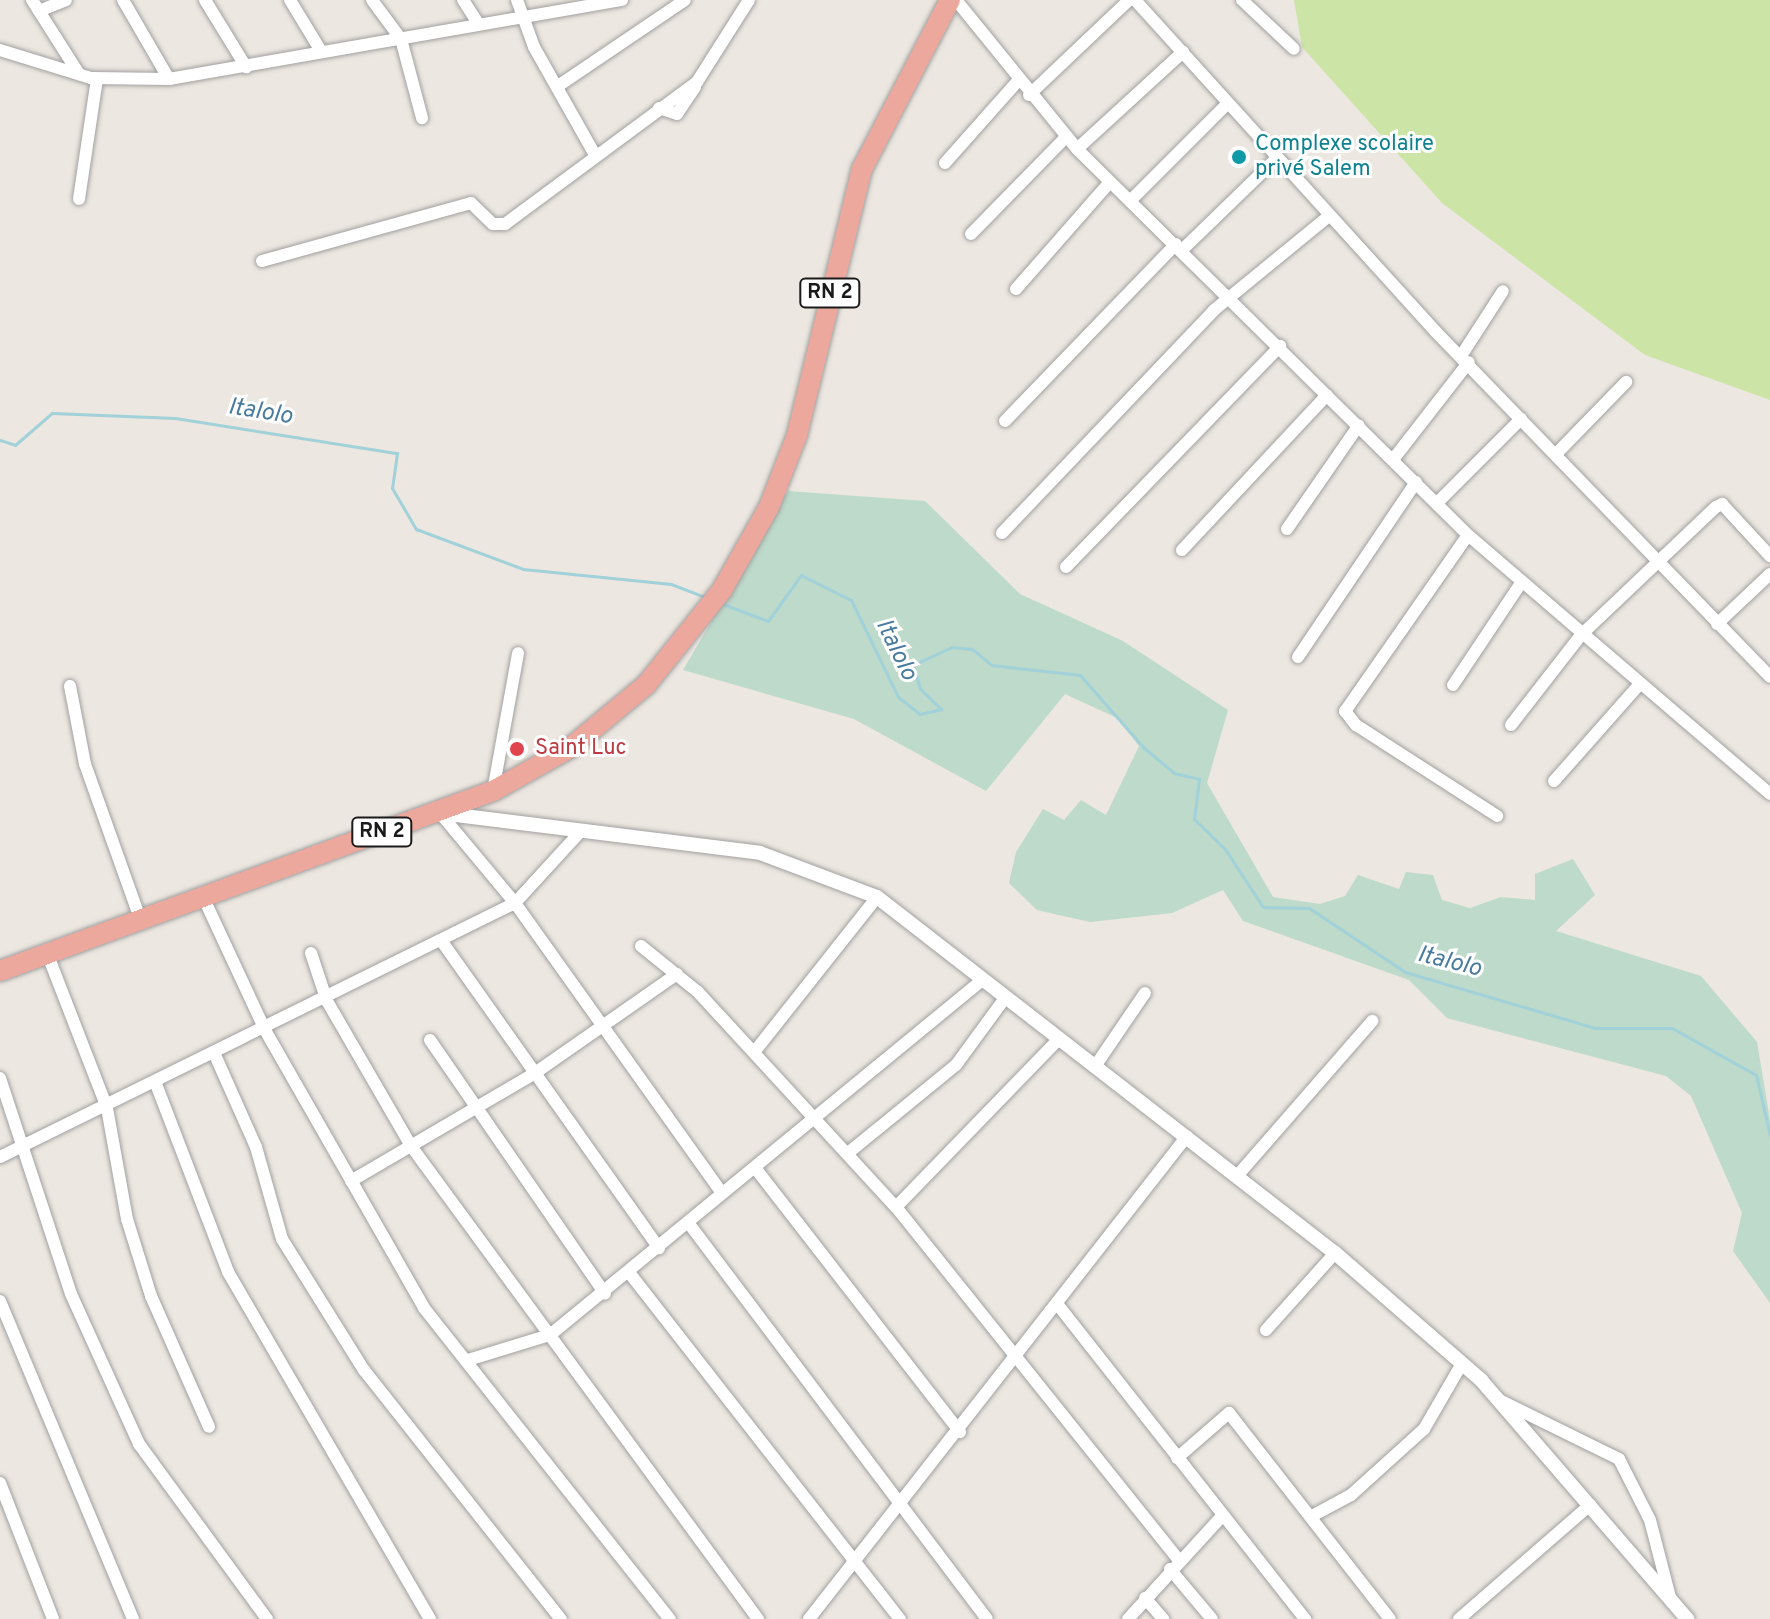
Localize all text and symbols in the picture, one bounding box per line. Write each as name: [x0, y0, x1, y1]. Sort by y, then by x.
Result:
place label: Complexe scolaire privé Salem: [1255, 131, 1434, 182]
marker: Complexe scolaire privé Salem: [1230, 148, 1248, 166]
road number: RN 2: [798, 277, 862, 309]
water label: Italolo: [226, 394, 294, 432]
water label: Italolo: [868, 615, 922, 685]
place label: Saint Luc: [535, 736, 626, 762]
marker: Saint Luc: [506, 738, 528, 760]
road number: RN 2: [350, 816, 414, 848]
water label: Italolo: [1414, 941, 1484, 985]

